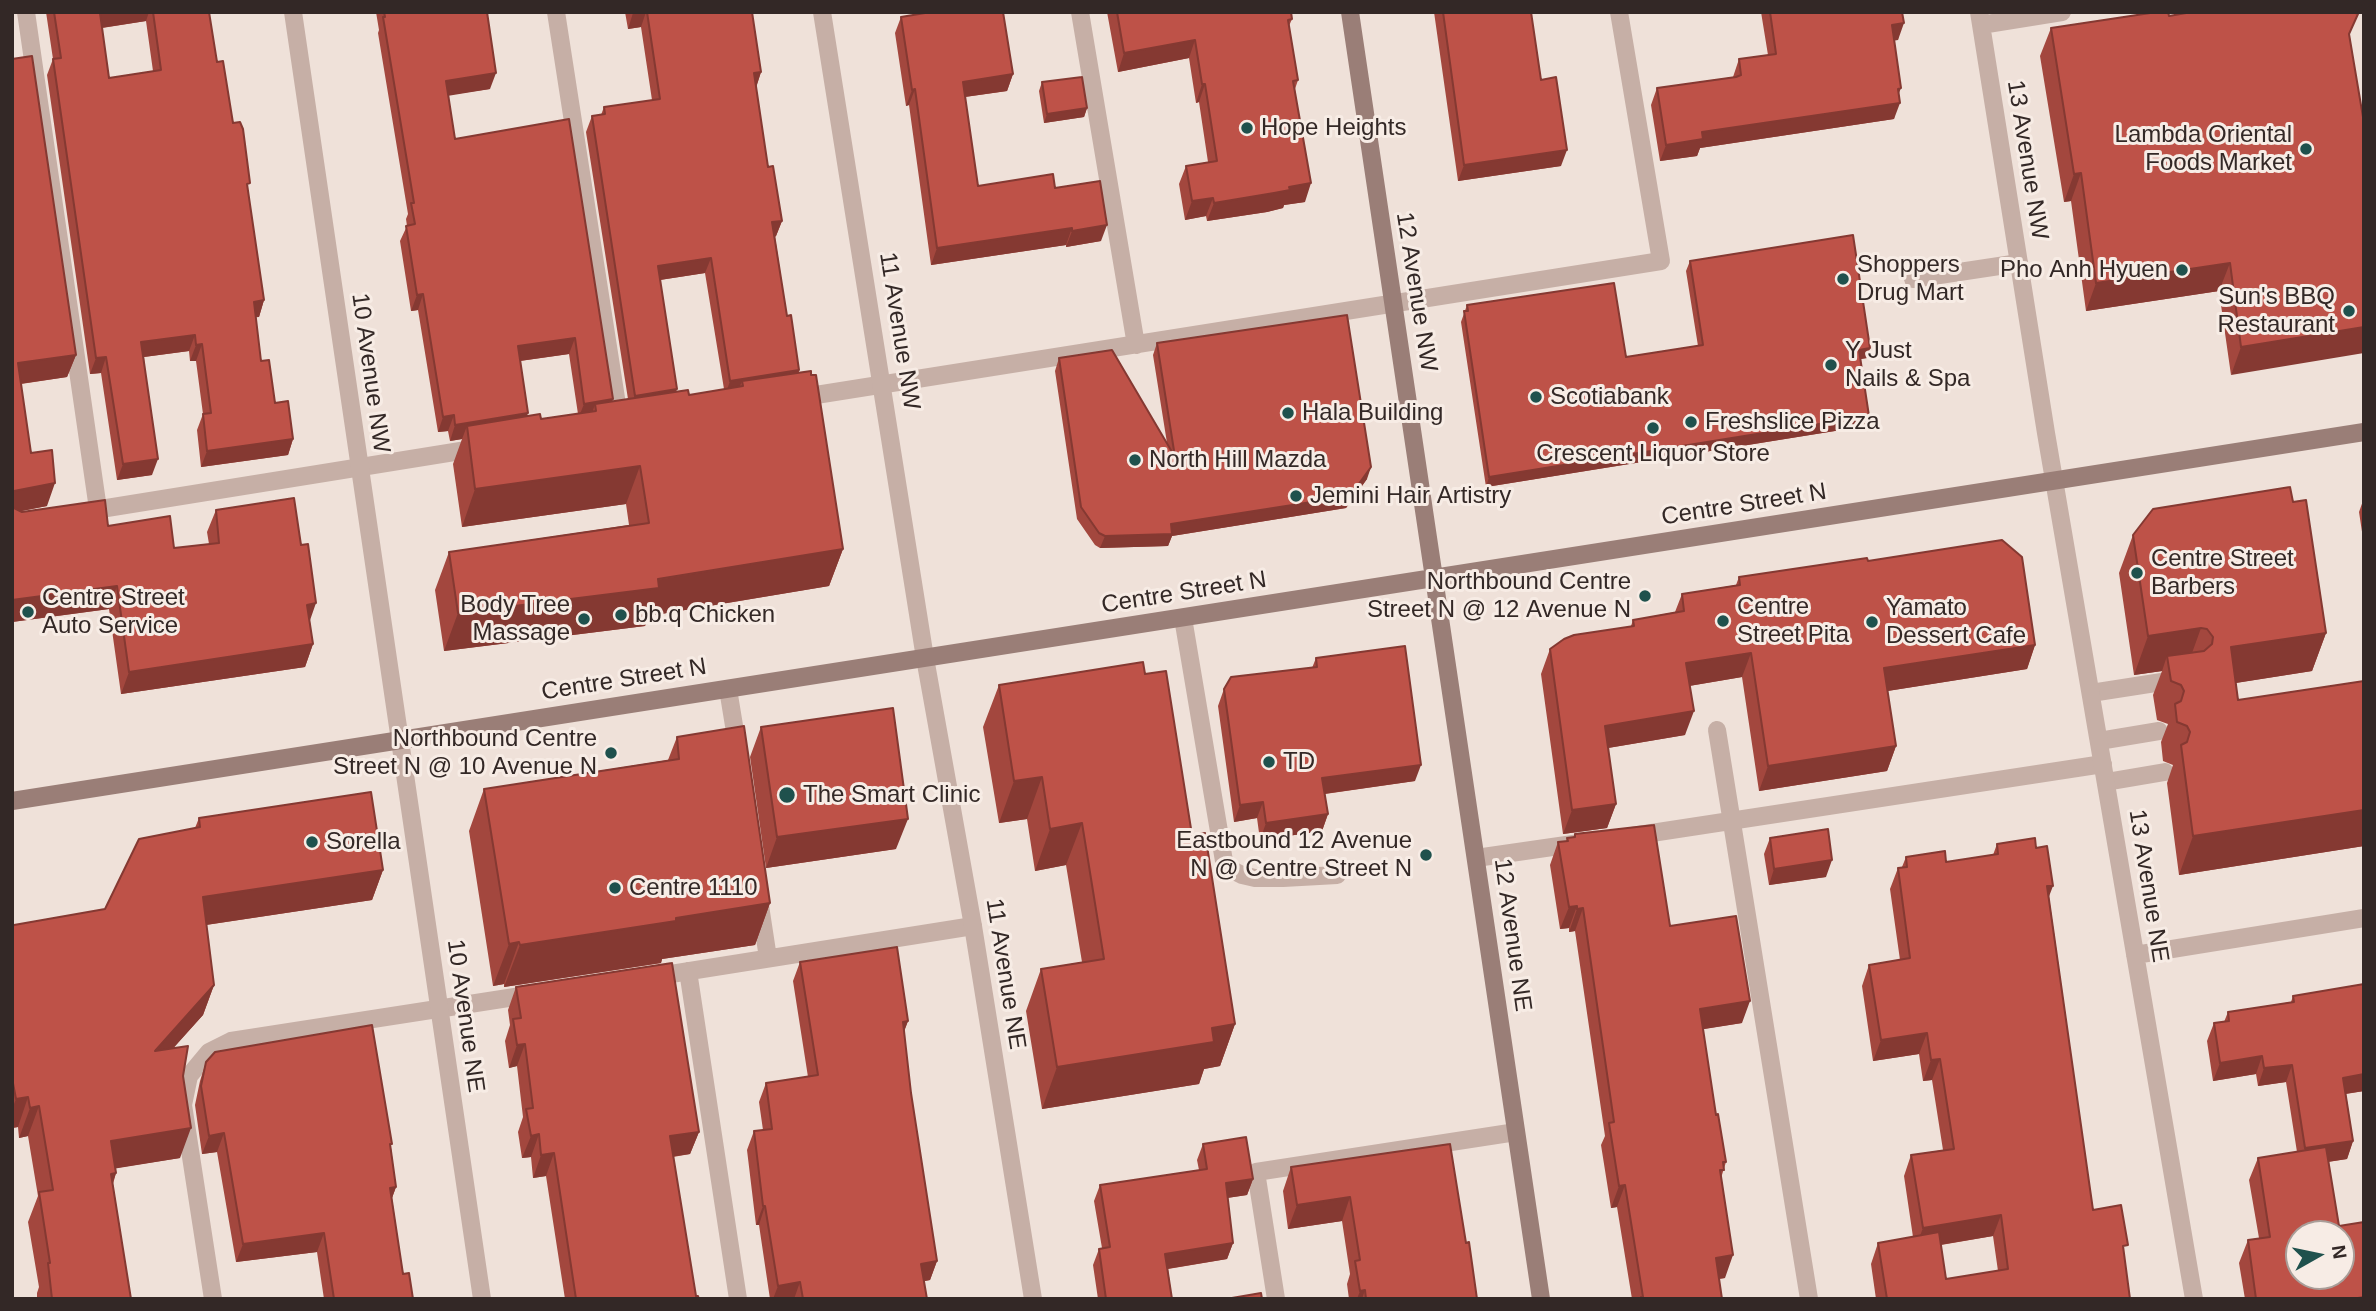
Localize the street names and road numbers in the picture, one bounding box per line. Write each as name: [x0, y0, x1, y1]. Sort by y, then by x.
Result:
street label: 13 Avenue NW: [2000, 78, 2054, 242]
street label: 12 Avenue NW: [1389, 210, 1443, 374]
street label: 11 Avenue NW: [872, 250, 926, 412]
street label: 10 Avenue NW: [345, 291, 395, 455]
street label: Centre Street N: [1659, 478, 1829, 532]
street label: Centre Street N: [1099, 566, 1269, 620]
street label: Centre Street N: [539, 653, 709, 707]
street label: 13 Avenue NE: [2122, 808, 2174, 964]
street label: 12 Avenue NE: [1487, 857, 1537, 1013]
street label: 11 Avenue NE: [979, 896, 1031, 1052]
street label: 10 Avenue NE: [440, 938, 490, 1094]

